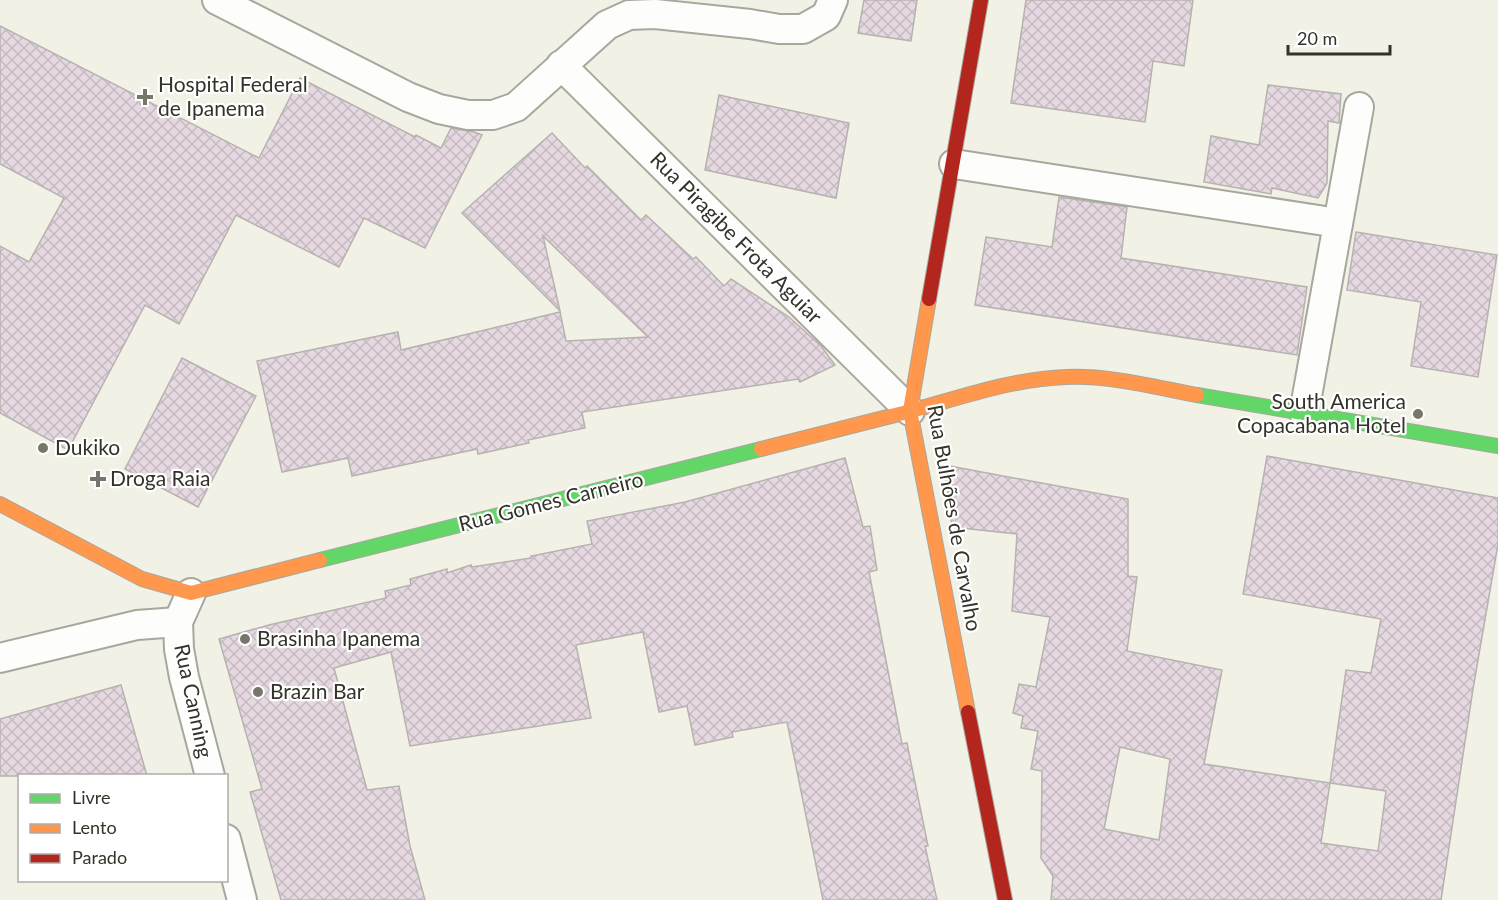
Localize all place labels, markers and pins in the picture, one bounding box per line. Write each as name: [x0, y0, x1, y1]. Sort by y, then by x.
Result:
place label: Hospital Federal de Ipanema: [158, 71, 308, 120]
marker: Hospital Federal de Ipanema: [136, 88, 154, 106]
place label: South America Copacabana Hotel: [1237, 388, 1406, 437]
marker: South America Copacabana Hotel: [1411, 407, 1425, 421]
place label: Dukiko: [55, 434, 120, 459]
marker: Dukiko: [36, 441, 50, 455]
place label: Droga Raia: [110, 465, 210, 490]
marker: Droga Raia: [91, 472, 105, 486]
place label: Brasinha Ipanema: [257, 625, 420, 650]
marker: Brasinha Ipanema: [238, 632, 252, 646]
place label: Brazin Bar: [270, 678, 365, 703]
marker: Brazin Bar: [251, 685, 265, 699]

